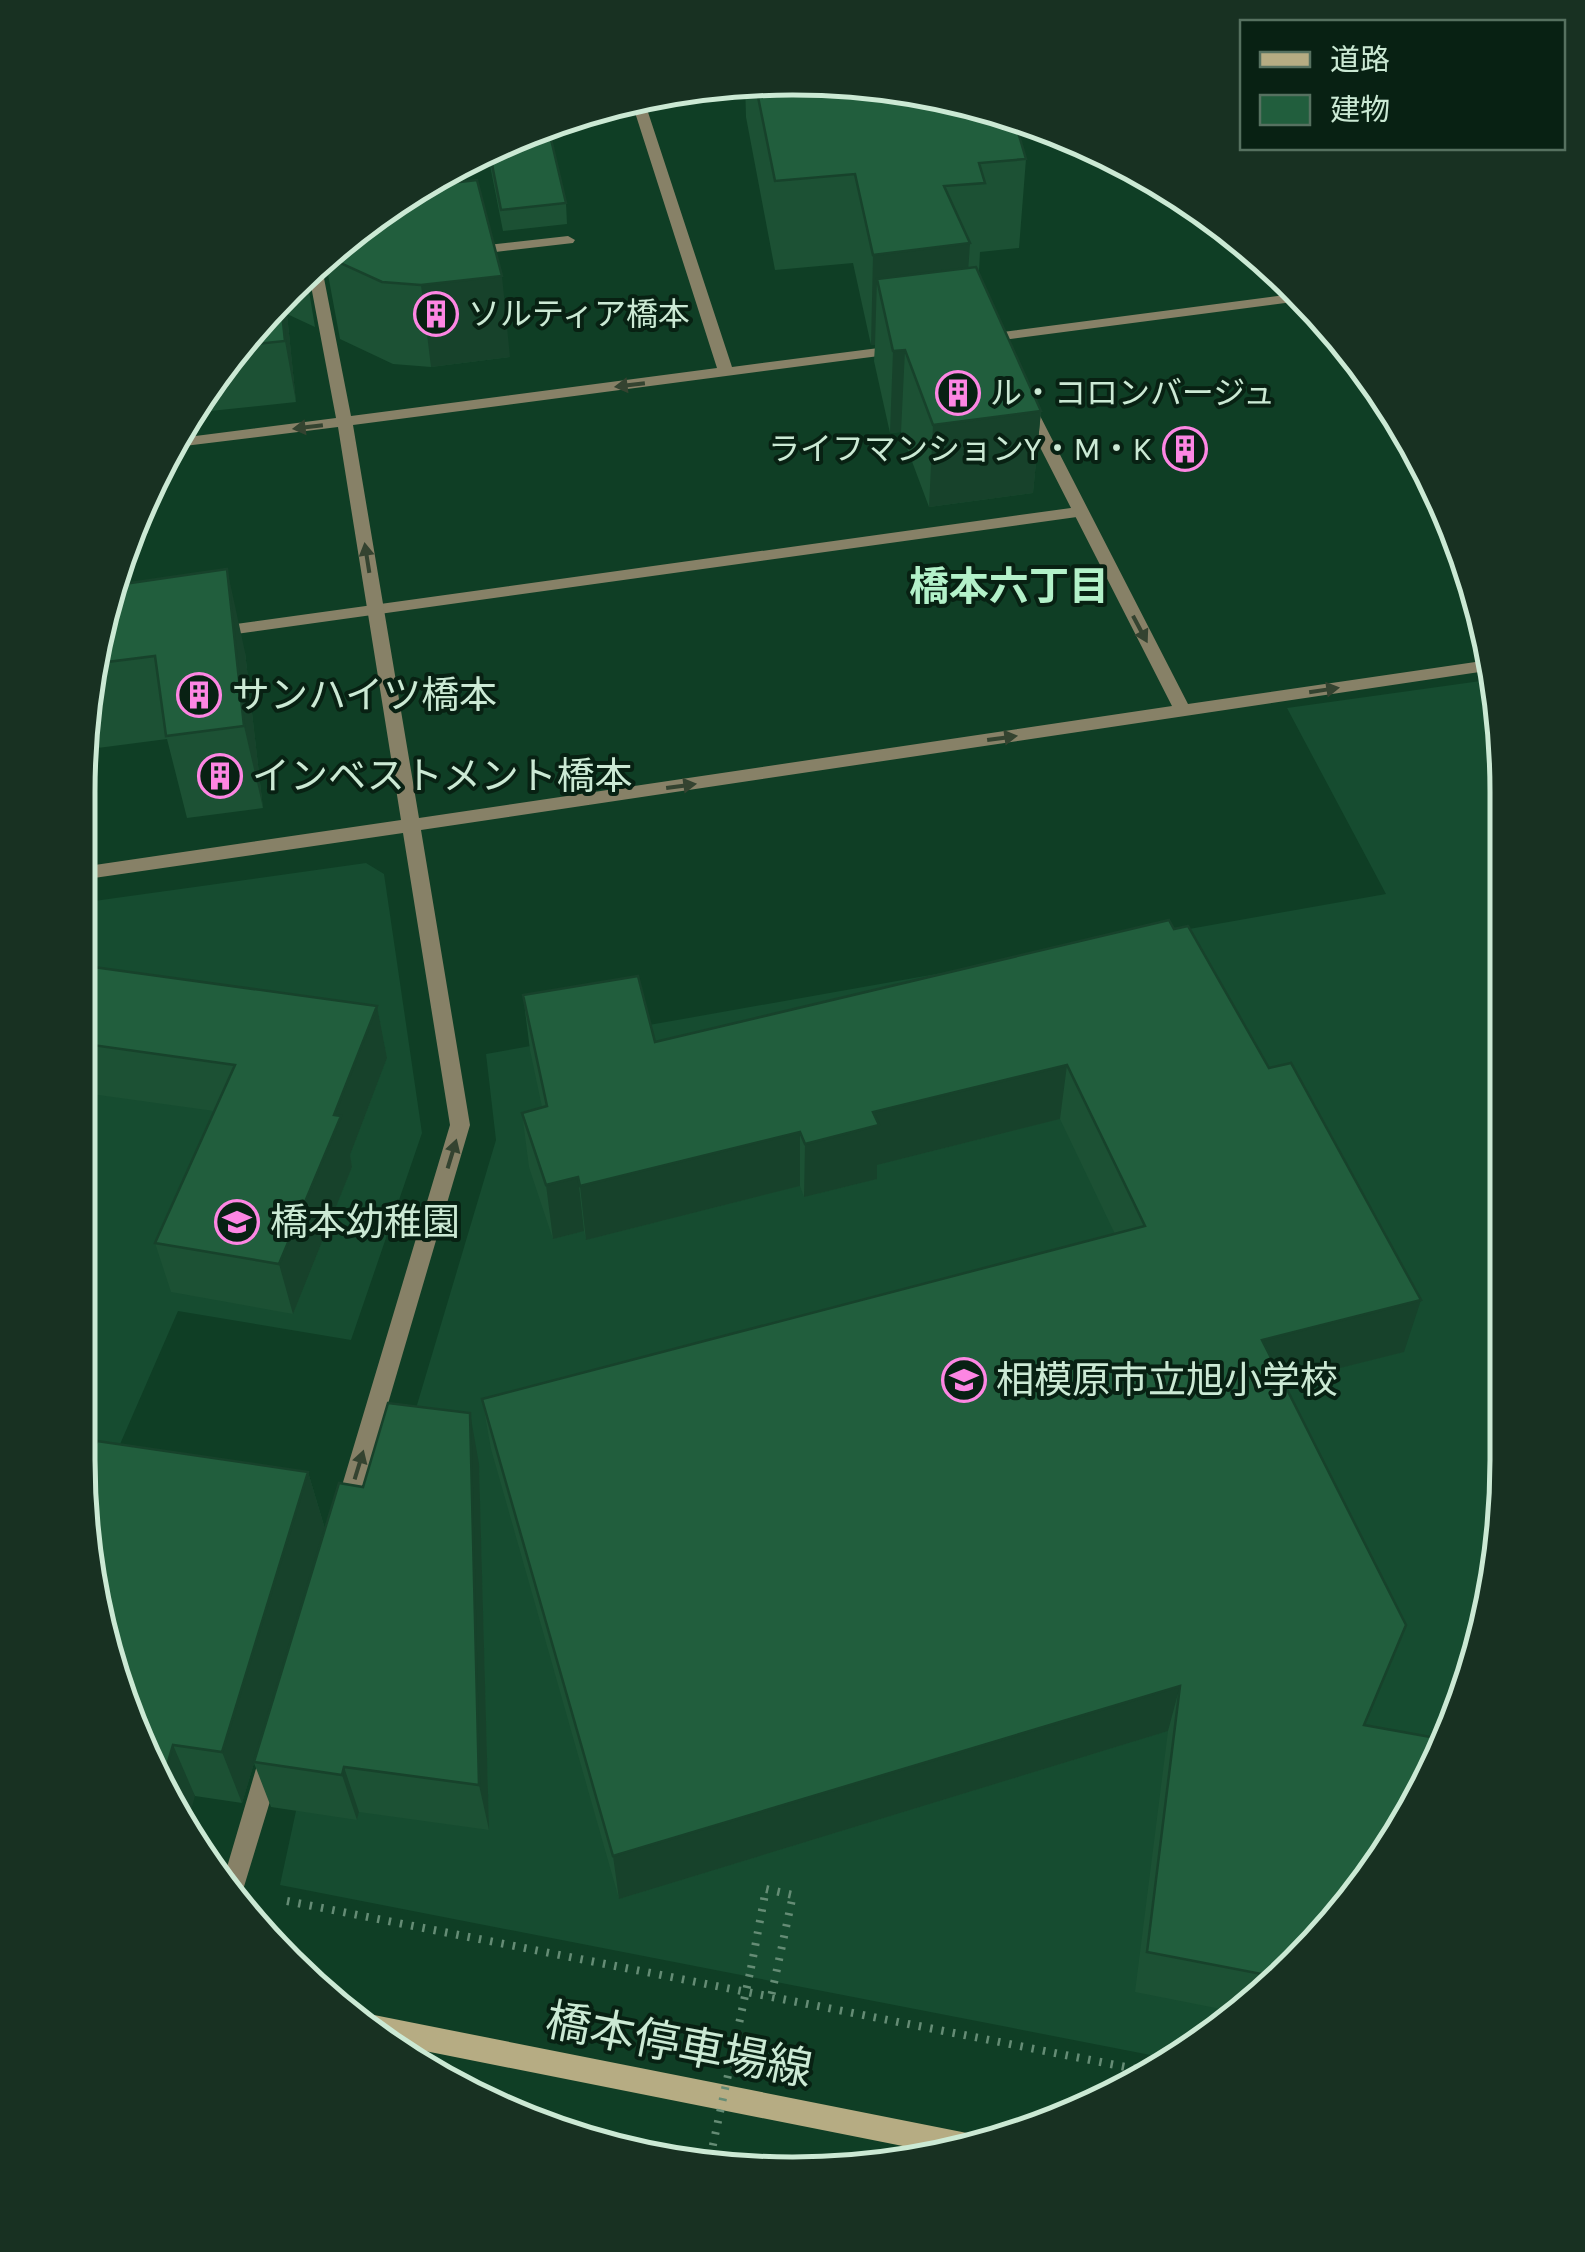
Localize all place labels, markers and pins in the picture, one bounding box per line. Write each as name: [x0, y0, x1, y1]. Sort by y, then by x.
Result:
building icon: ソルティア橋本: [413, 291, 459, 337]
place label: ソルティア橋本: [468, 296, 690, 333]
building icon: ル・コロンバージュ: [935, 370, 981, 416]
place label: ル・コロンバージュ: [990, 375, 1275, 412]
building icon: ライフマンションY・M・K: [1162, 426, 1208, 472]
place label: ライフマンションY・M・K: [768, 431, 1152, 468]
building icon: サンハイツ橋本: [176, 672, 222, 718]
place label: サンハイツ橋本: [232, 673, 497, 718]
building icon: インベストメント橋本: [197, 753, 243, 799]
place label: インベストメント橋本: [252, 754, 633, 799]
school or university icon: 橋本幼稚園: [214, 1199, 260, 1245]
place label: 橋本幼稚園: [270, 1200, 460, 1245]
school or university icon: 相模原市立旭小学校: [941, 1357, 987, 1403]
place label: 相模原市立旭小学校: [996, 1358, 1338, 1403]

